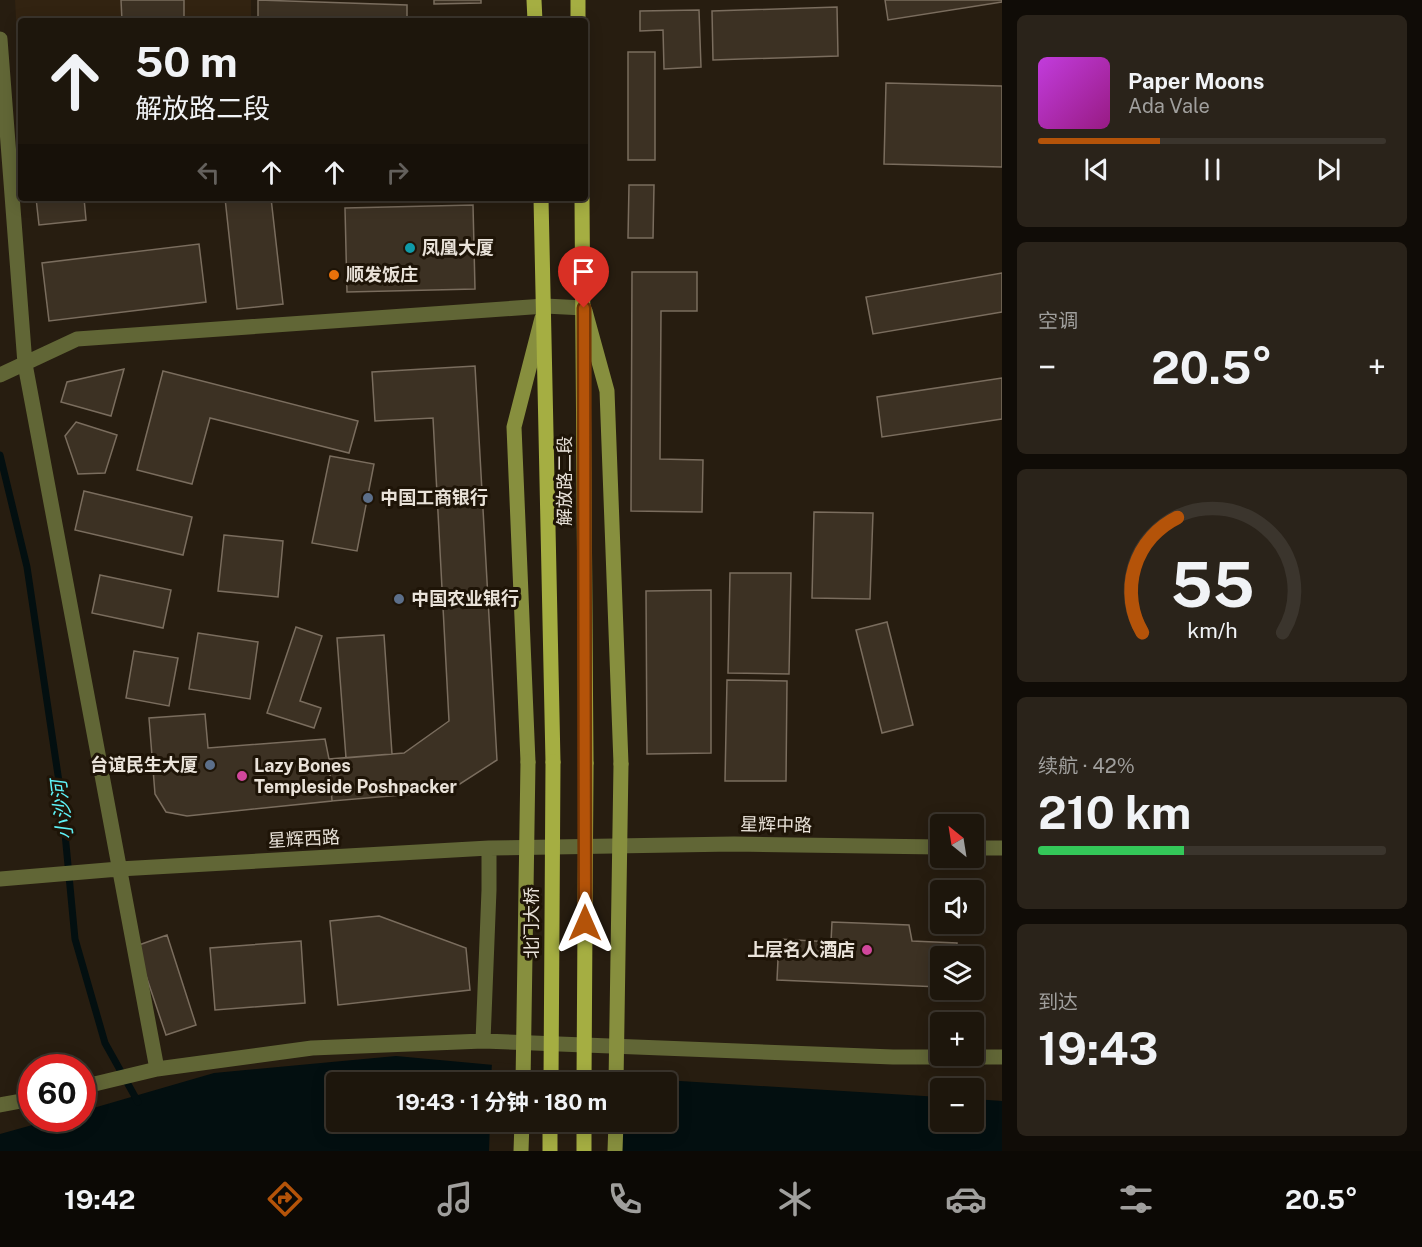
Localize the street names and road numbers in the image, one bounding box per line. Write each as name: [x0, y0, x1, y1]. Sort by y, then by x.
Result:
street label: 解放路二段: [554, 436, 575, 526]
street label: 星辉中路: [740, 813, 812, 836]
street label: 星辉西路: [267, 826, 340, 851]
street label: 北门大桥: [521, 887, 542, 959]

